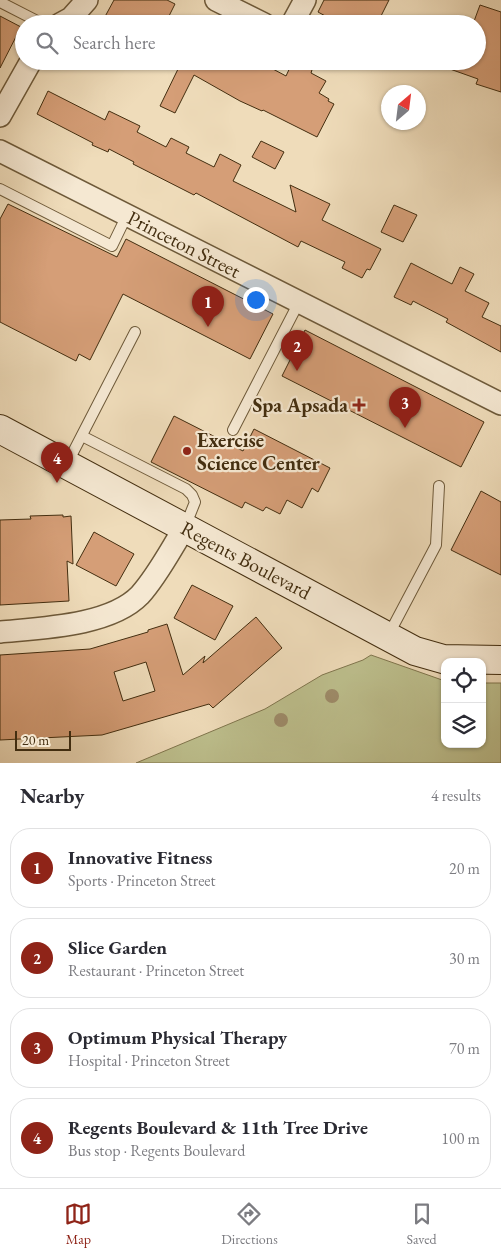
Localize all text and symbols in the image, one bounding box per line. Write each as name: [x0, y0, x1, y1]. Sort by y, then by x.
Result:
search box: [15, 15, 486, 70]
icon: search: [33, 29, 61, 57]
text: Search here: [73, 30, 155, 55]
north arrow: [381, 85, 426, 130]
street label: Princeton Street: [123, 204, 246, 284]
pin: 1: [192, 286, 224, 327]
your location: [243, 287, 269, 313]
pin: 2: [281, 330, 313, 371]
pin: 3: [389, 387, 421, 428]
place label: Spa Apsada: [252, 392, 348, 418]
marker: Spa Apsada: [352, 398, 366, 412]
place label: Exercise Science Center: [197, 427, 320, 476]
pin: 4: [41, 442, 73, 483]
marker: Exercise Science Center: [181, 445, 193, 457]
street label: Regents Boulevard: [176, 515, 316, 606]
map controls: [441, 658, 486, 748]
button: locate: [441, 658, 486, 703]
button: layers: [441, 703, 486, 748]
scale bar: [15, 728, 71, 751]
text: 20 m: [22, 731, 49, 749]
text: Nearby: [20, 782, 84, 809]
text: 4 results: [431, 785, 481, 806]
text: Innovative Fitness: [68, 845, 212, 870]
text: 1: [33, 858, 41, 879]
text: 20 m: [449, 858, 480, 879]
text: Sports · Princeton Street: [68, 870, 216, 891]
text: Slice Garden: [68, 935, 167, 960]
text: 2: [33, 948, 41, 969]
text: 30 m: [449, 948, 480, 969]
text: Restaurant · Princeton Street: [68, 960, 244, 981]
text: Optimum Physical Therapy: [68, 1025, 287, 1050]
text: 3: [33, 1038, 41, 1059]
text: 70 m: [449, 1038, 480, 1059]
text: Hospital · Princeton Street: [68, 1050, 230, 1071]
text: Regents Boulevard & 11th Tree Drive: [68, 1115, 368, 1140]
text: 4: [33, 1128, 41, 1149]
text: 100 m: [441, 1128, 480, 1149]
text: Bus stop · Regents Boulevard: [68, 1140, 245, 1161]
tab: Map: [64, 1200, 92, 1248]
tab: Directions: [221, 1200, 278, 1248]
tab: Saved: [407, 1200, 437, 1248]

